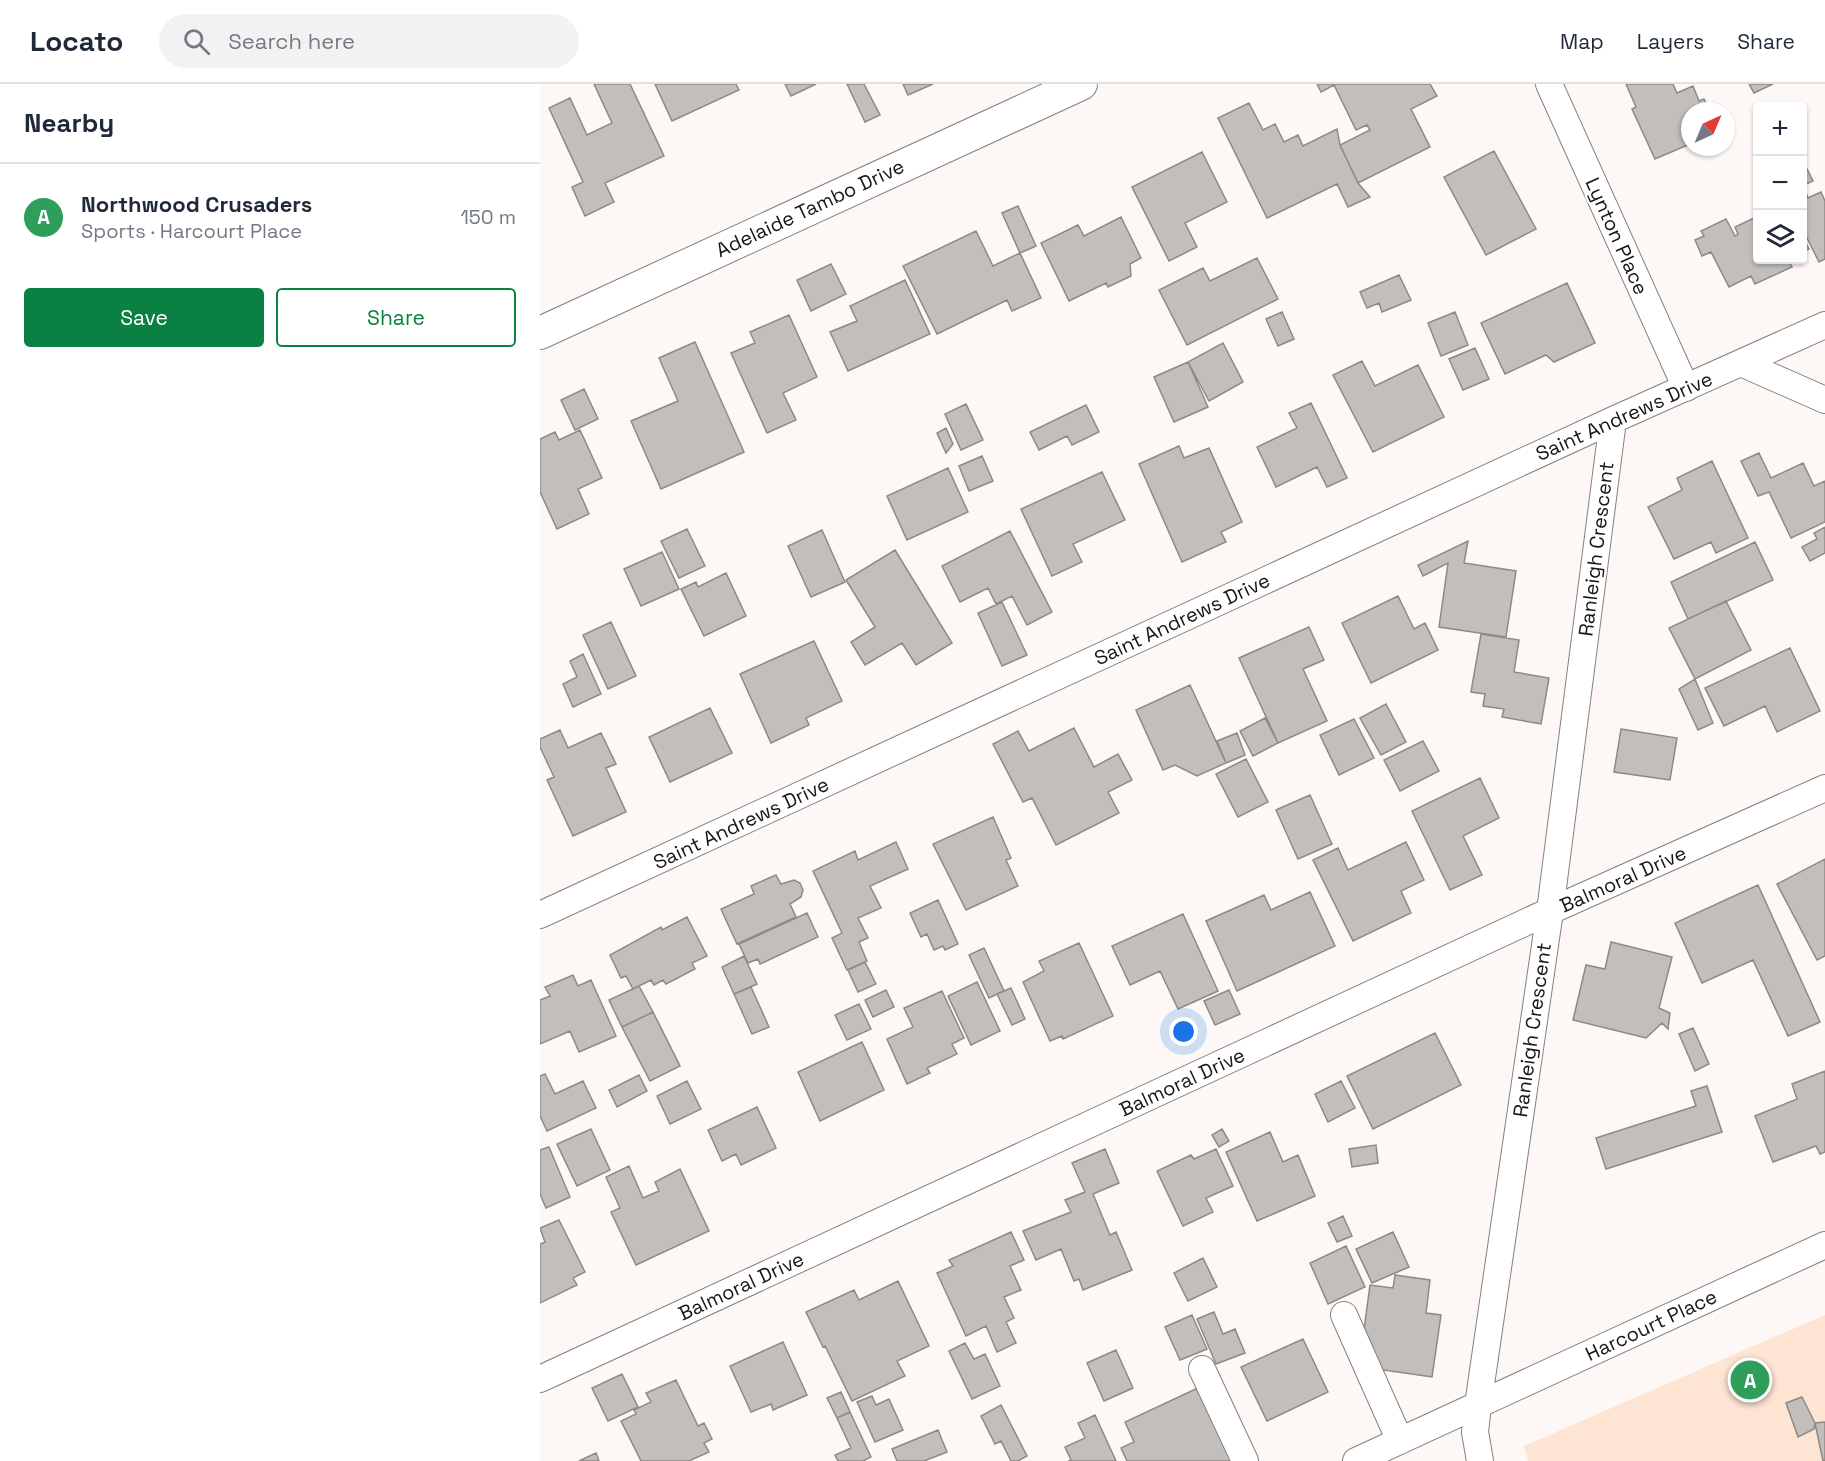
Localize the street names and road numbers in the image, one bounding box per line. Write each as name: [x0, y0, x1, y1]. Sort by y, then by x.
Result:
street label: Adelaide Tambo Drive: [712, 153, 908, 263]
street label: Lynton Place: [1580, 173, 1654, 299]
street label: Saint Andrews Drive: [1532, 365, 1716, 467]
street label: Ranleigh Crescent: [1572, 460, 1620, 638]
street label: Saint Andrews Drive: [1090, 567, 1274, 671]
street label: Saint Andrews Drive: [649, 771, 833, 875]
street label: Balmoral Drive: [1556, 839, 1690, 919]
street label: Ranleigh Crescent: [1507, 941, 1557, 1119]
street label: Balmoral Drive: [1115, 1042, 1249, 1122]
street label: Balmoral Drive: [674, 1246, 808, 1326]
street label: Harcourt Place: [1581, 1283, 1721, 1367]

